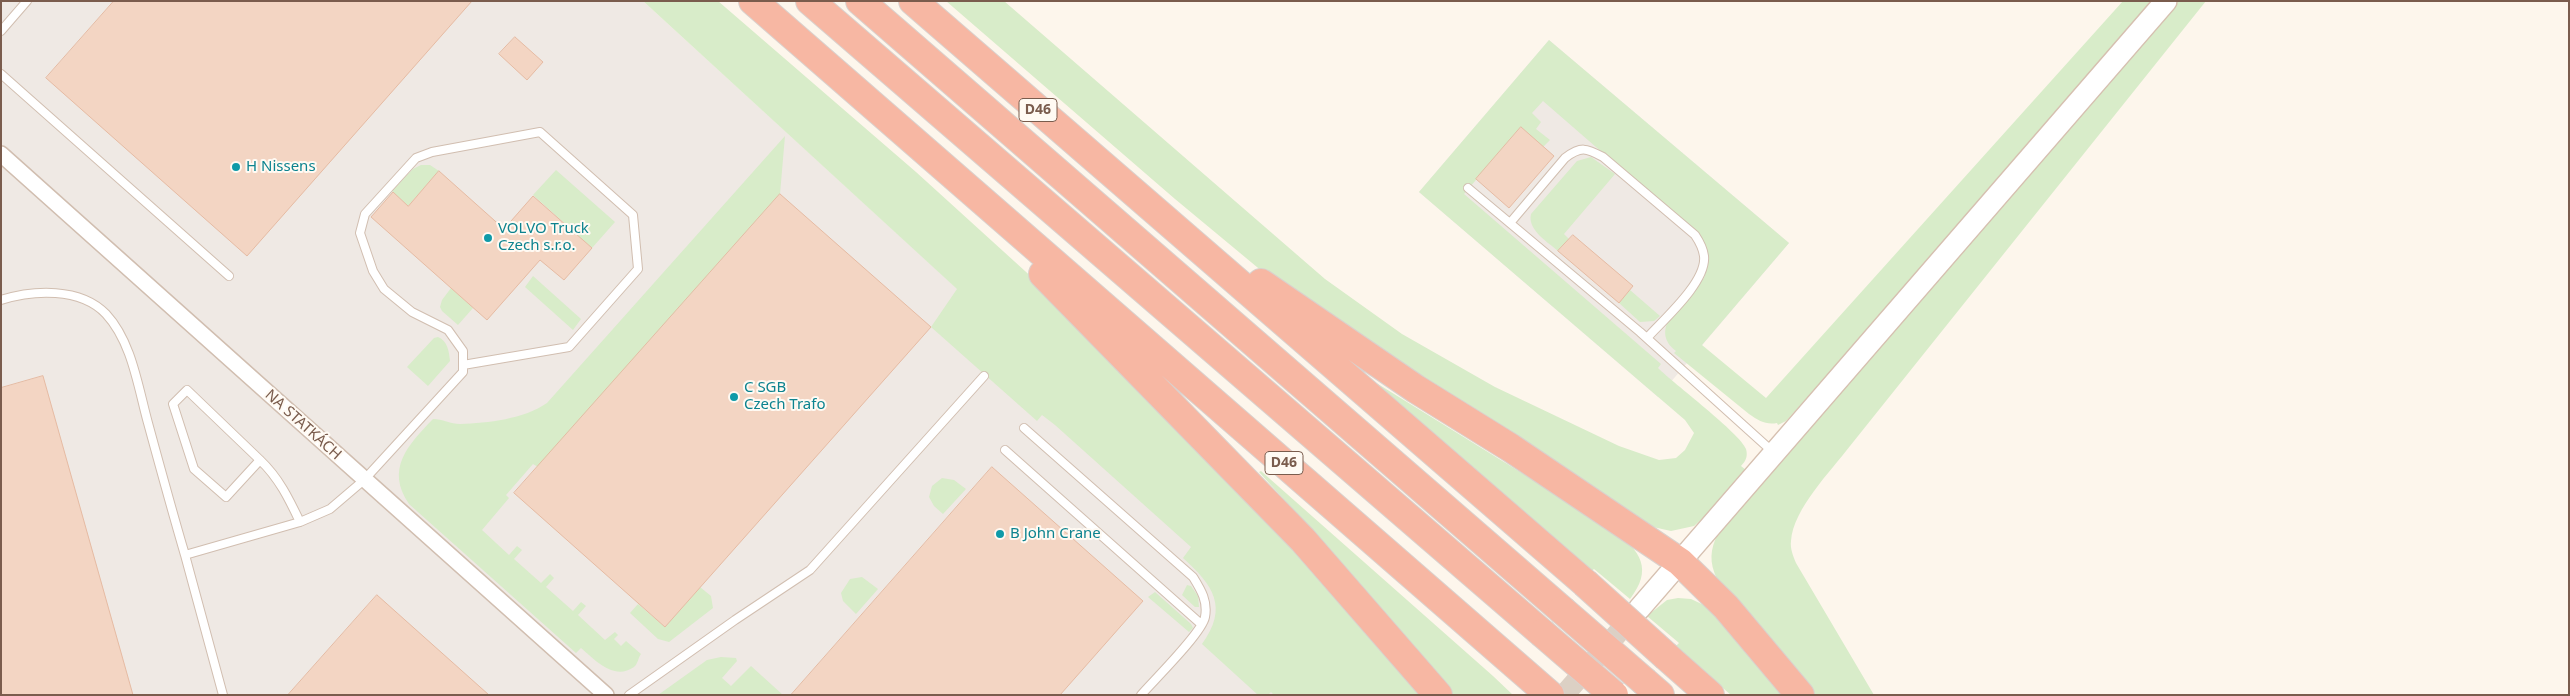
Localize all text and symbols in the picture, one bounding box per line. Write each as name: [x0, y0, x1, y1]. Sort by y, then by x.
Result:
road number: D46: [1019, 98, 1057, 122]
place label: H Nissens: [246, 158, 316, 176]
marker: H Nissens: [230, 161, 242, 173]
place label: VOLVO Truck Czech s.r.o.: [498, 220, 589, 255]
marker: VOLVO Truck Czech s.r.o.: [482, 232, 494, 244]
place label: C SGB Czech Trafo: [744, 379, 825, 414]
street label: NA STATKÁCH: [261, 386, 345, 464]
marker: C SGB Czech Trafo: [728, 391, 740, 403]
road number: D46: [1265, 452, 1303, 474]
place label: B John Crane: [1010, 525, 1101, 543]
marker: B John Crane: [994, 528, 1006, 540]

